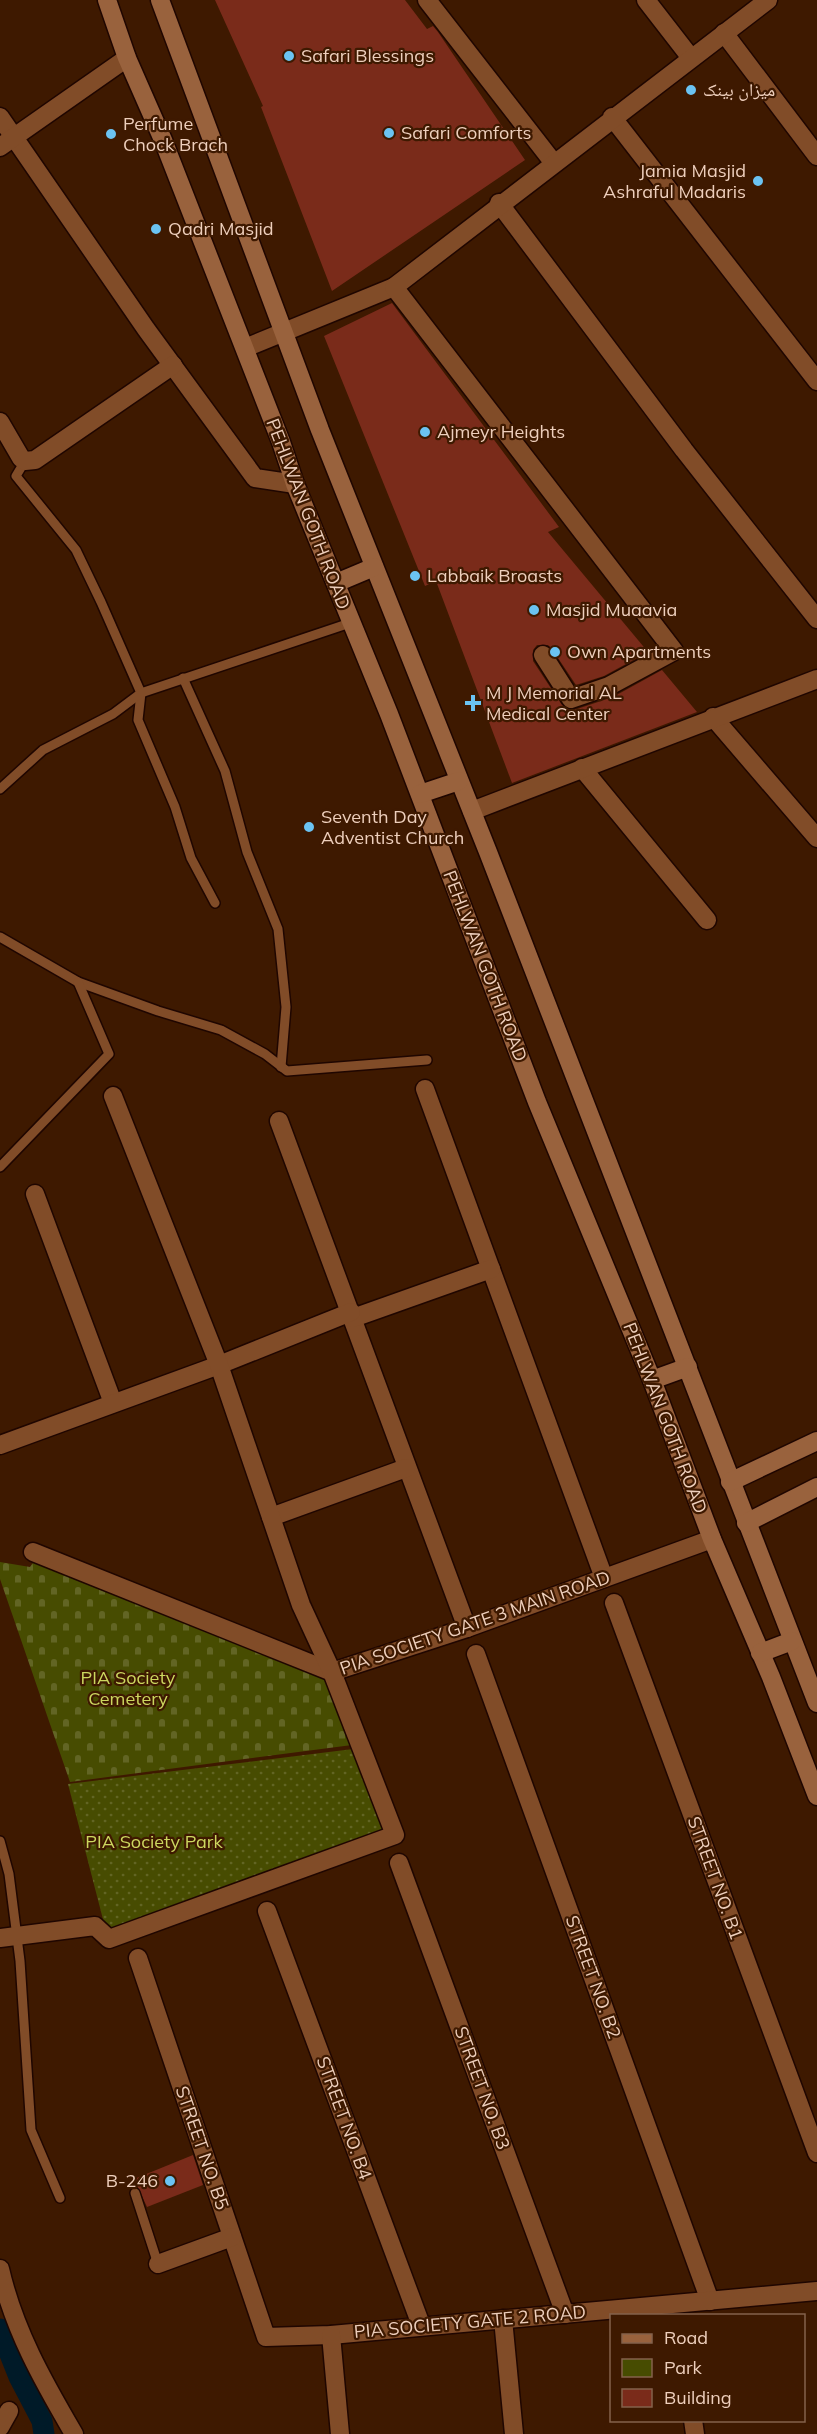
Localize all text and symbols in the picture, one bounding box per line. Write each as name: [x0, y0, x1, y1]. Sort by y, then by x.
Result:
place label: Safari Blessings: [301, 44, 434, 67]
marker: Safari Blessings: [282, 49, 296, 63]
place label: میزان بینک: [703, 78, 775, 101]
marker: میزان بینک: [684, 83, 698, 97]
place label: Perfume Chock Brach: [123, 112, 228, 156]
place label: Safari Comforts: [401, 121, 532, 144]
marker: Safari Comforts: [382, 126, 396, 140]
marker: Perfume Chock Brach: [104, 127, 118, 141]
place label: Jamia Masjid Ashraful Madaris: [603, 159, 746, 203]
marker: Jamia Masjid Ashraful Madaris: [751, 174, 765, 188]
place label: Qadri Masjid: [168, 217, 274, 240]
marker: Qadri Masjid: [149, 222, 163, 236]
street label: PEHLWAN GOTH ROAD: [261, 415, 356, 613]
place label: Ajmeyr Heights: [437, 420, 565, 443]
marker: Ajmeyr Heights: [418, 425, 432, 439]
place label: Labbaik Broasts: [427, 564, 562, 587]
marker: Labbaik Broasts: [408, 569, 422, 583]
place label: Masjid Muaavia: [546, 598, 677, 621]
marker: Masjid Muaavia: [527, 603, 541, 617]
place label: Own Apartments: [567, 640, 711, 663]
marker: Own Apartments: [548, 645, 562, 659]
place label: M J Memorial AL Medical Center: [486, 681, 622, 725]
marker: M J Memorial AL Medical Center: [464, 694, 482, 712]
place label: Seventh Day Adventist Church: [321, 805, 464, 849]
marker: Seventh Day Adventist Church: [302, 820, 316, 834]
street label: PEHLWAN GOTH ROAD: [438, 867, 533, 1065]
street label: PEHLWAN GOTH ROAD: [618, 1319, 713, 1517]
street label: PIA SOCIETY GATE 3 MAIN ROAD: [337, 1565, 613, 1680]
park label: PIA Society Cemetery: [81, 1666, 176, 1710]
street label: STREET NO. B1: [683, 1813, 748, 1943]
park label: PIA Society Park: [85, 1830, 223, 1853]
street label: STREET NO. B2: [561, 1912, 626, 2042]
street label: STREET NO. B3: [450, 2023, 515, 2153]
street label: STREET NO. B4: [312, 2053, 377, 2183]
street label: STREET NO. B5: [171, 2083, 234, 2213]
place label: B-246: [106, 2169, 158, 2192]
marker: B-246: [163, 2174, 177, 2188]
street label: PIA SOCIETY GATE 2 ROAD: [353, 2300, 587, 2343]
legend: [610, 2314, 805, 2422]
text: Road: [664, 2326, 708, 2349]
text: Park: [664, 2356, 703, 2379]
text: Building: [664, 2386, 732, 2409]

